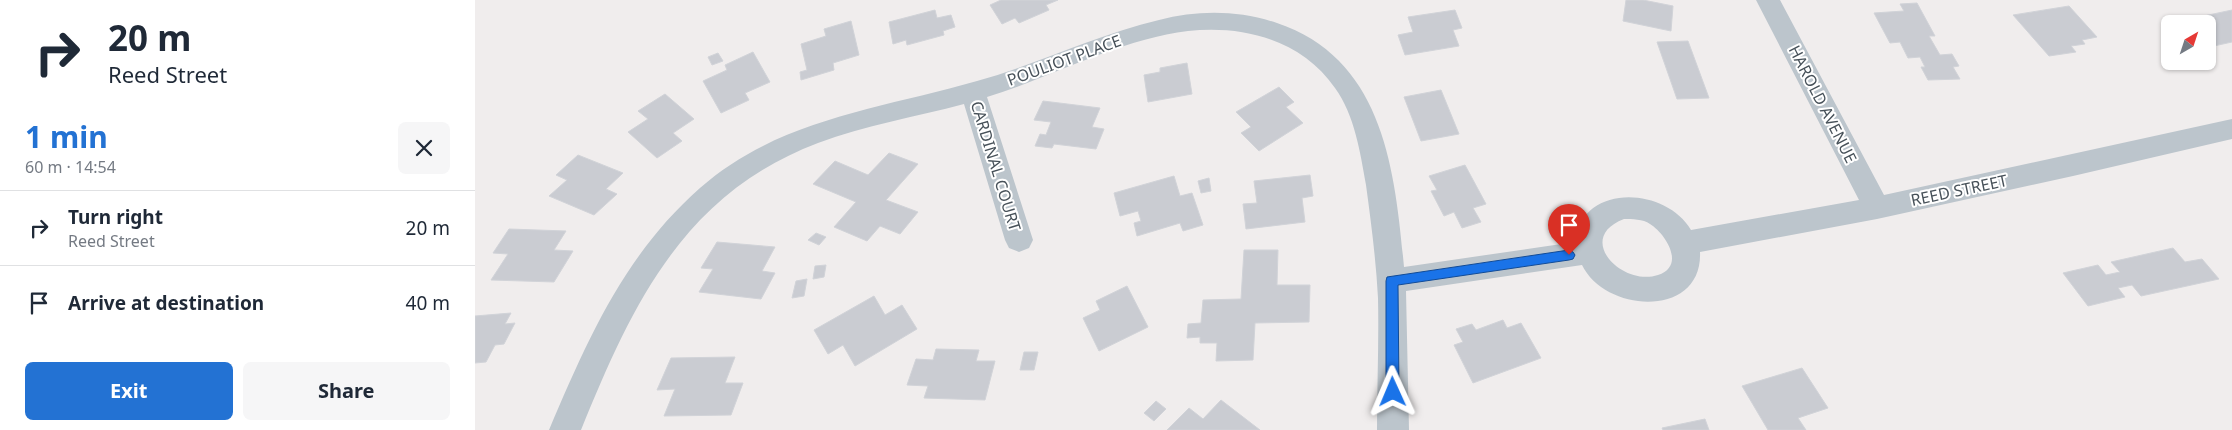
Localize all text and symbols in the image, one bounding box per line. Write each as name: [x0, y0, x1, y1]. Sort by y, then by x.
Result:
text: 20 m: [108, 14, 191, 61]
north arrow: [2161, 15, 2216, 70]
map controls: [2161, 15, 2216, 70]
icon: right: [25, 20, 90, 85]
street label: POULIOT PLACE: [1004, 29, 1124, 91]
street label: HAROLD AVENUE: [1784, 41, 1862, 167]
text: Reed Street: [108, 59, 227, 89]
street label: CARDINAL COURT: [966, 98, 1026, 234]
text: 1 min: [25, 116, 108, 157]
button: close: [398, 122, 450, 174]
text: 60 m · 14:54: [25, 156, 116, 178]
street label: REED STREET: [1909, 169, 2009, 211]
text: Turn right: [68, 204, 163, 230]
pin: [1548, 204, 1590, 255]
icon: arrive: [1555, 211, 1583, 239]
icon: right: [25, 214, 53, 242]
text: 20 m: [406, 215, 450, 241]
text: Reed Street: [68, 230, 155, 252]
icon: arrive: [25, 289, 53, 317]
text: Arrive at destination: [68, 290, 264, 316]
text: 40 m: [406, 290, 450, 316]
button: Exit: [25, 362, 233, 420]
button: Share: [243, 362, 450, 420]
position arrow: [1366, 365, 1418, 417]

